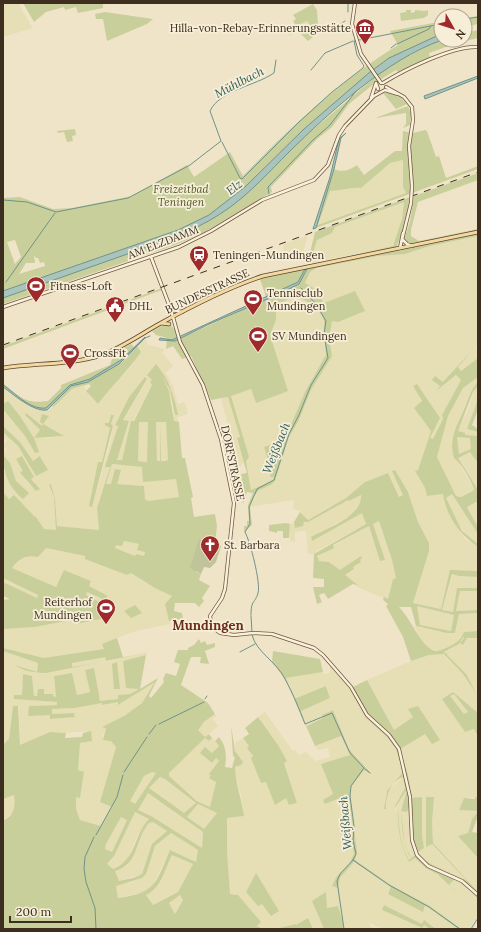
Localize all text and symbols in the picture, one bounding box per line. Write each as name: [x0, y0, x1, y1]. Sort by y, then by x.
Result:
north arrow: [433, 8, 473, 48]
museum icon: Hilla-von-Rebay-Erinnerungsstätte: [354, 17, 376, 45]
place label: Hilla-von-Rebay-Erinnerungsstätte: [170, 21, 351, 35]
text: N: [452, 27, 469, 42]
water label: Mühlbach: [212, 63, 266, 101]
water label: Elz: [223, 176, 245, 198]
park label: Freizeitbad Teningen: [153, 182, 210, 209]
street label: AM ELZDAMM: [125, 222, 200, 262]
station icon: Teningen-Mundingen: [188, 244, 210, 272]
place label: Teningen-Mundingen: [213, 248, 324, 262]
street label: BUNDESSTRASSE: [163, 265, 252, 317]
sports icon: Fitness-Loft: [25, 275, 47, 303]
place label: Fitness-Loft: [50, 279, 113, 293]
place label: Tennisclub Mundingen: [267, 286, 326, 313]
sports icon: Tennisclub Mundingen: [242, 288, 264, 316]
public building icon: DHL: [104, 295, 126, 323]
place label: DHL: [129, 299, 153, 313]
sports icon: SV Mundingen: [247, 325, 269, 353]
place label: SV Mundingen: [272, 329, 347, 343]
sports icon: CrossFit: [59, 342, 81, 370]
place label: CrossFit: [84, 346, 127, 360]
water label: Weißbach: [259, 420, 293, 476]
street label: DORFSTRASSE: [218, 424, 248, 502]
church icon: St. Barbara: [199, 534, 221, 562]
place label: St. Barbara: [224, 538, 280, 552]
place label: Reiterhof Mundingen: [34, 595, 93, 622]
sports icon: Reiterhof Mundingen: [95, 597, 117, 625]
district label: Mundingen: [172, 617, 244, 634]
water label: Weißbach: [335, 795, 355, 850]
scale bar: [10, 898, 71, 924]
text: 200 m: [16, 904, 52, 919]

